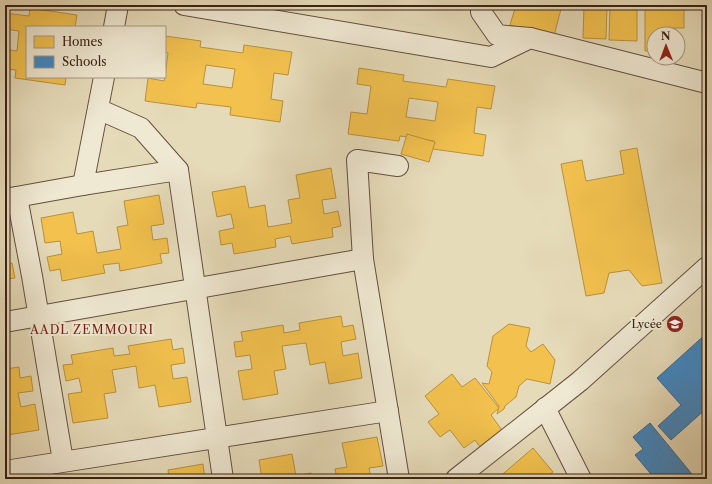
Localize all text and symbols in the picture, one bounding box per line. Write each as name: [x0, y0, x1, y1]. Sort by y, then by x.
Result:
legend: [26, 26, 166, 78]
north arrow: [646, 26, 686, 66]
text: N: [661, 29, 671, 43]
text: Homes: [62, 34, 102, 49]
text: Schools: [62, 54, 107, 69]
school or university icon: Lycée: [665, 314, 685, 334]
place label: Lycée: [631, 317, 662, 331]
district label: AADL ZEMMOURI: [29, 322, 154, 337]

